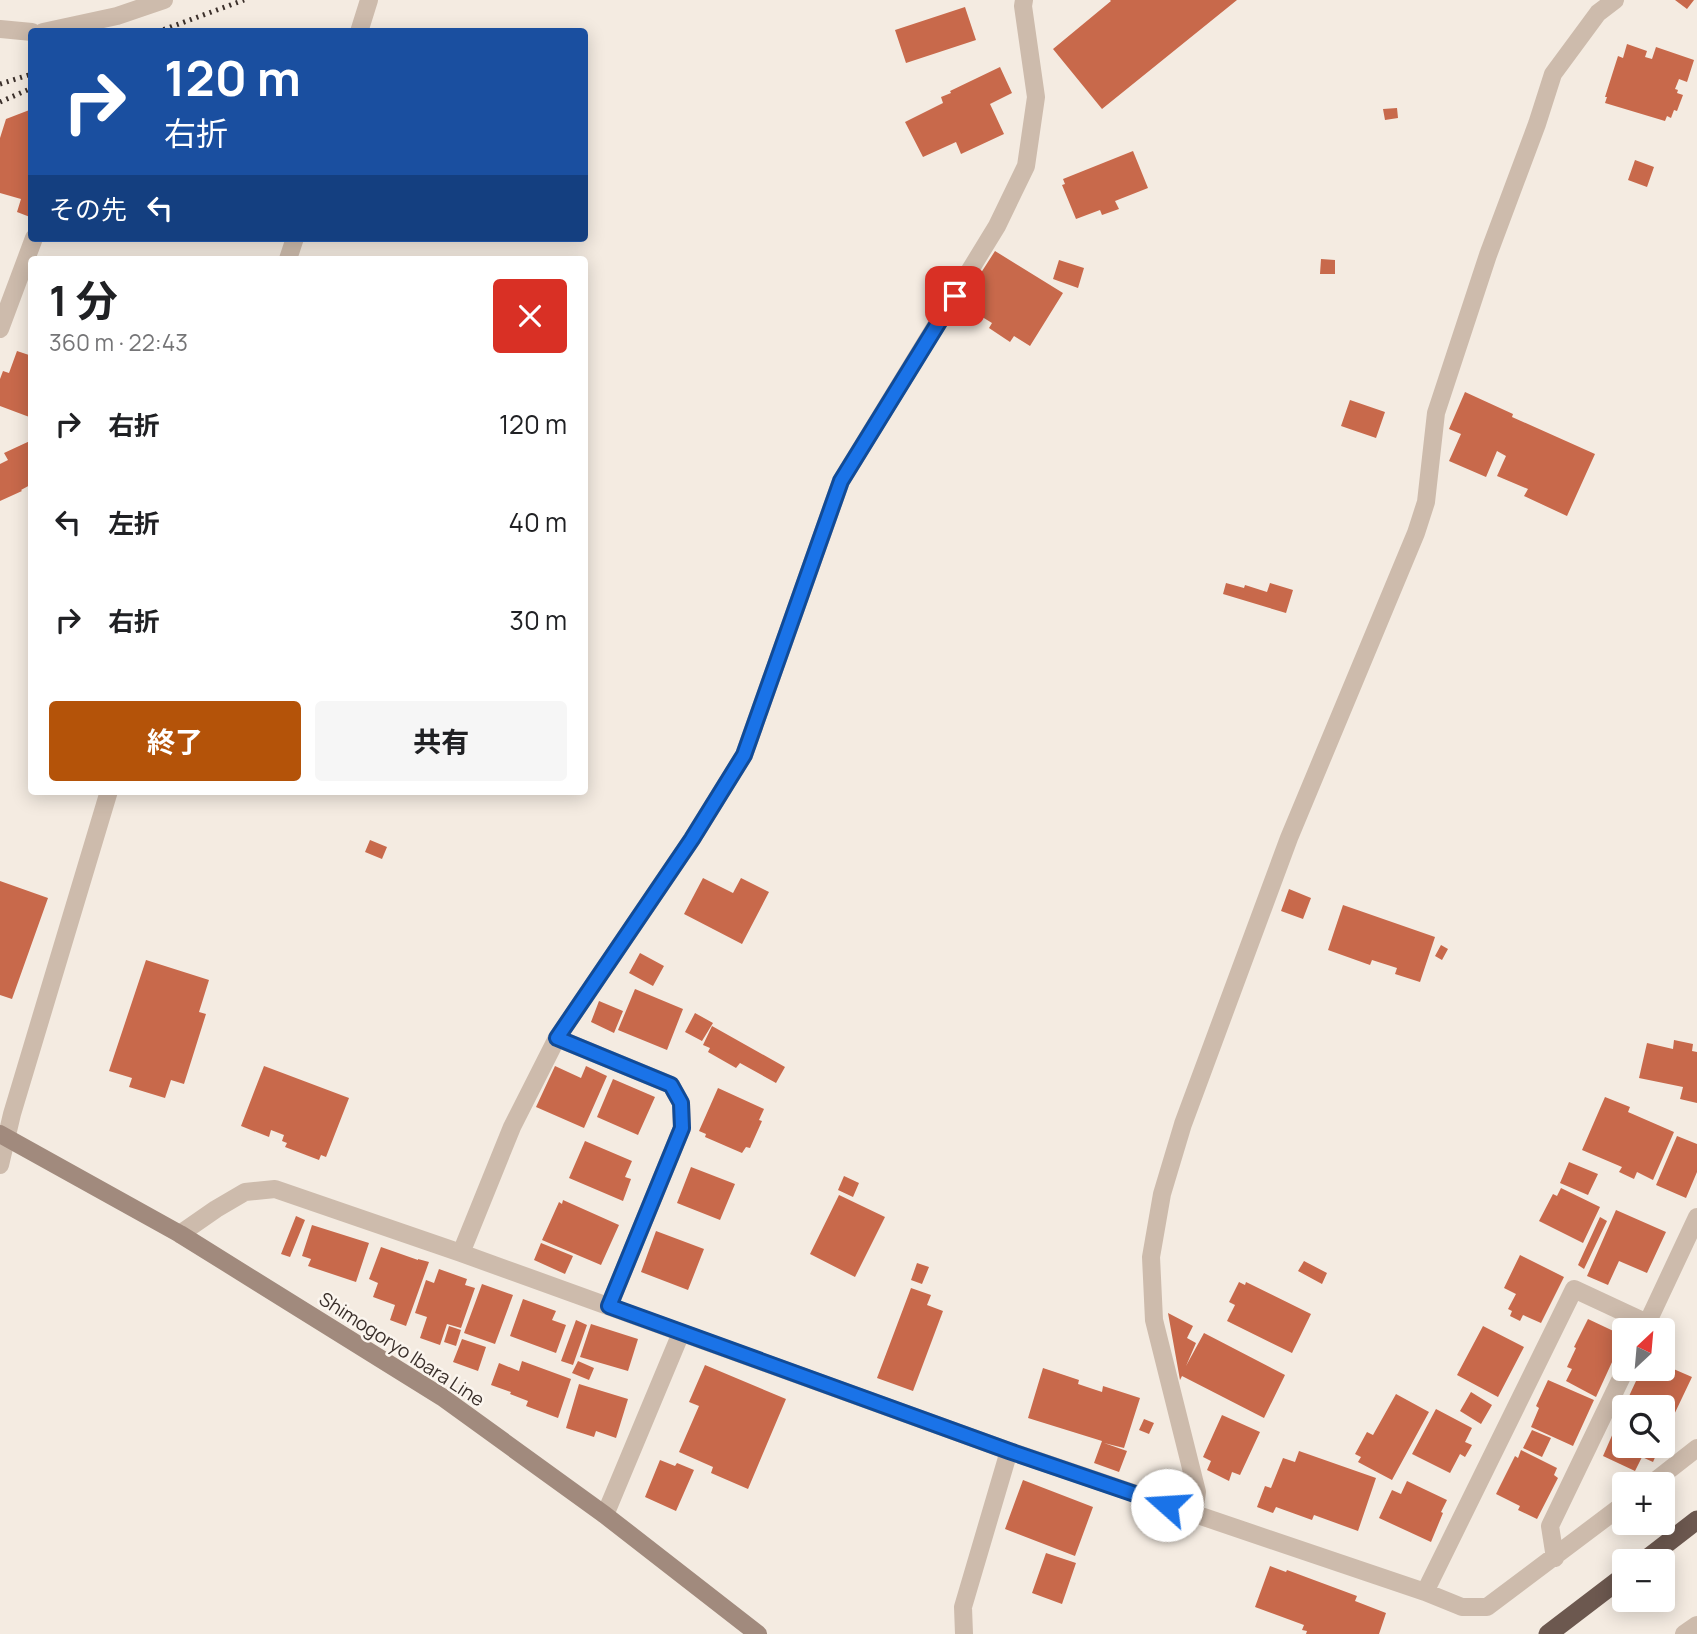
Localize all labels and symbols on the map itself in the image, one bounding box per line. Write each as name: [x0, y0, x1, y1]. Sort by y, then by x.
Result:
pin: [925, 266, 985, 326]
street label: Shimogoryo Ibara Line: [314, 1286, 490, 1412]
north arrow: [1612, 1318, 1675, 1381]
position arrow: [1130, 1468, 1204, 1542]

